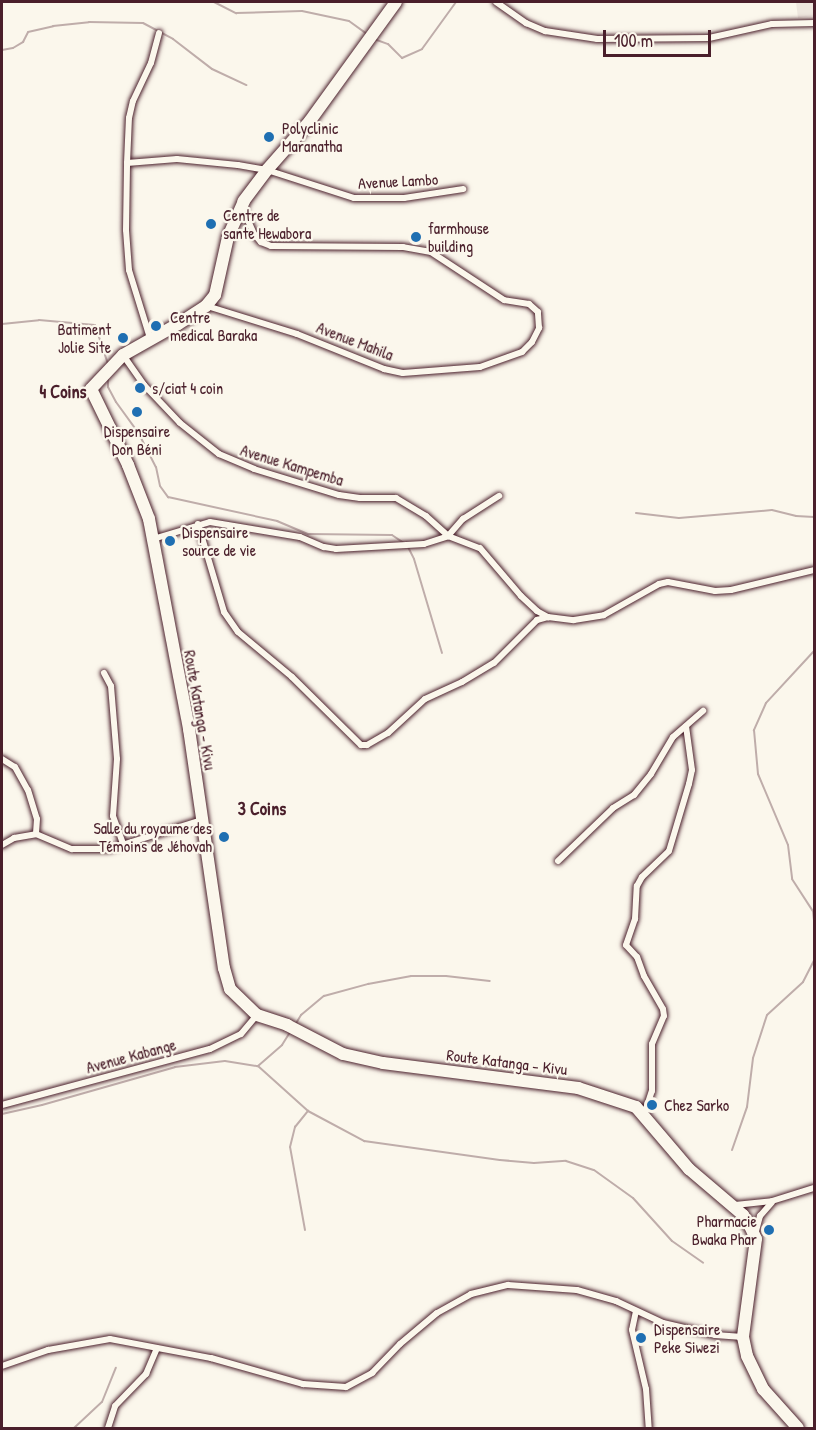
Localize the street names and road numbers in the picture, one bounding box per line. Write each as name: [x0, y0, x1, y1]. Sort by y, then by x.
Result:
street label: Avenue Lambo: [357, 169, 439, 193]
street label: Avenue Mahila: [314, 318, 396, 364]
street label: Avenue Kampemba: [238, 440, 346, 490]
street label: Route Katanga - Kivu: [180, 649, 220, 771]
street label: Avenue Kabange: [84, 1035, 178, 1077]
street label: Route Katanga - Kivu: [446, 1045, 568, 1079]

